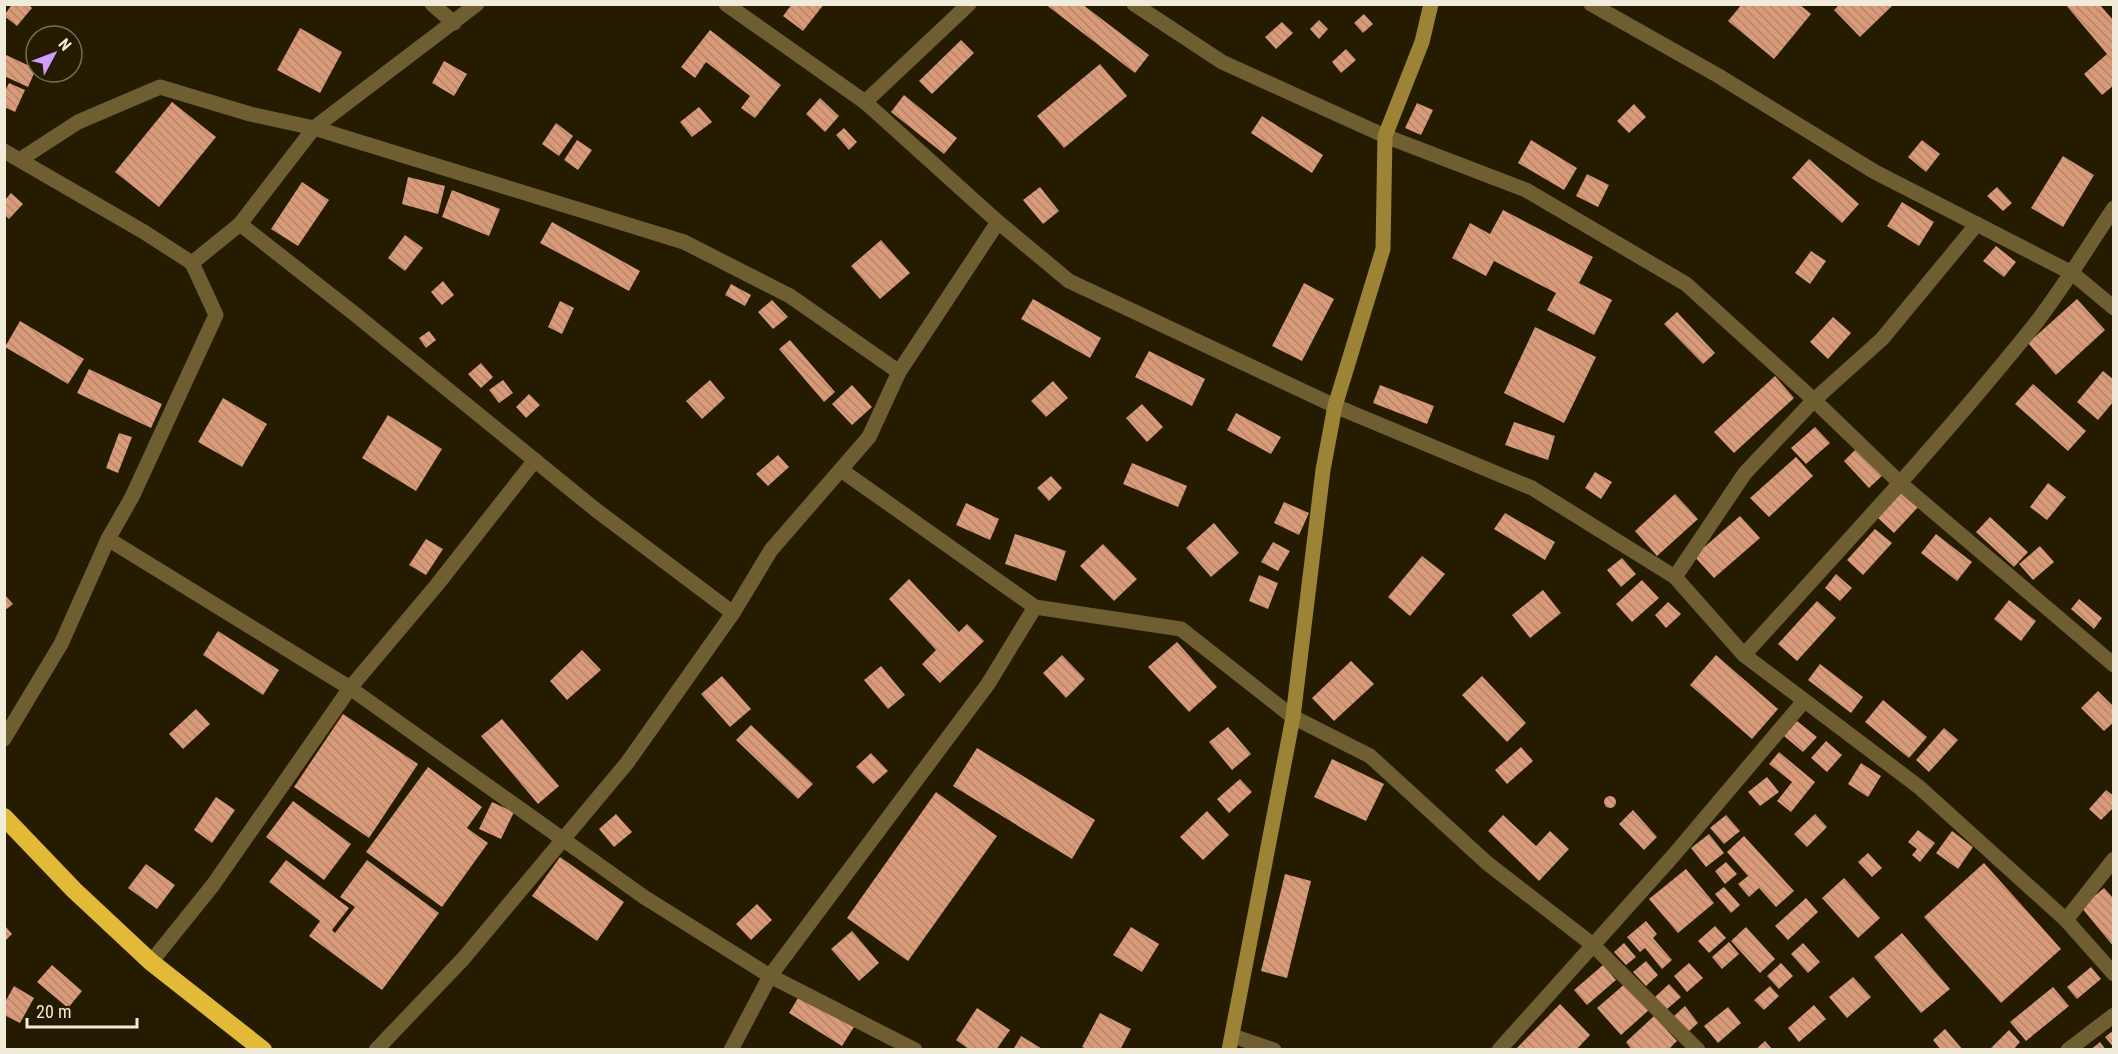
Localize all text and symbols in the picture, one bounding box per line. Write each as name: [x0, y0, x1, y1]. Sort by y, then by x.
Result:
north arrow: [24, 24, 84, 84]
text: N: [55, 35, 75, 54]
scale bar: [27, 991, 136, 1029]
text: 20 m: [36, 1001, 71, 1022]

